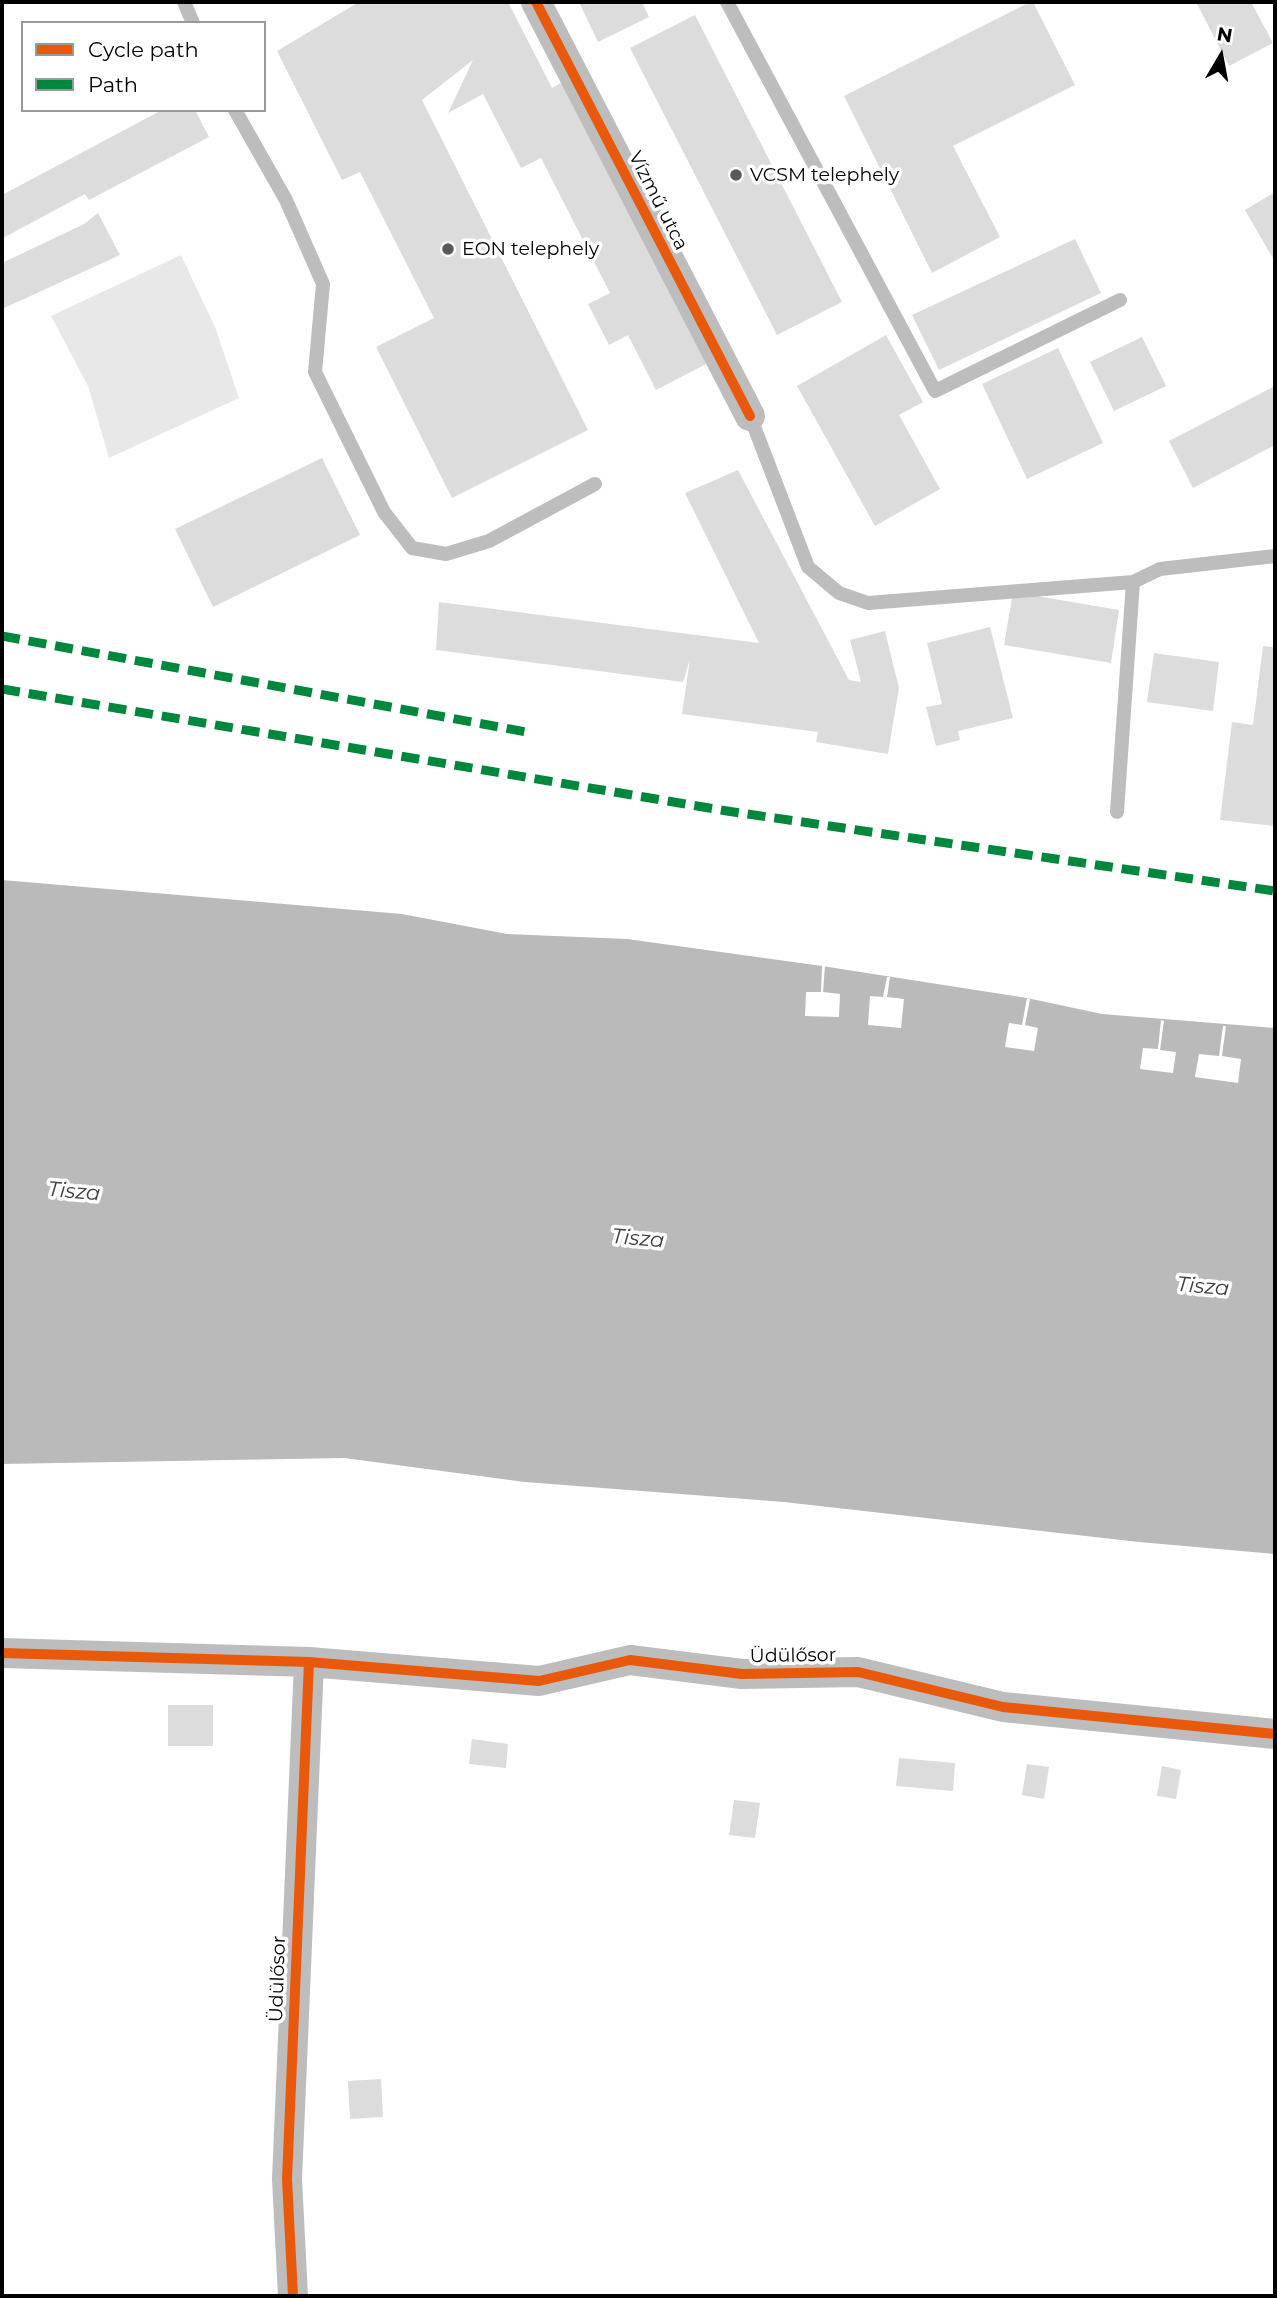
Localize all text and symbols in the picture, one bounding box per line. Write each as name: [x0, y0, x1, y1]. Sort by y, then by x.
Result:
legend: [21, 21, 266, 112]
north arrow: [1186, 21, 1256, 91]
text: N: [1215, 22, 1234, 47]
text: Cycle path: [88, 37, 199, 62]
text: Path: [88, 72, 138, 97]
street label: Vízmű utca: [623, 148, 693, 254]
place label: VCSM telephely: [750, 164, 899, 186]
marker: VCSM telephely: [728, 167, 744, 183]
place label: EON telephely: [462, 238, 599, 260]
marker: EON telephely: [440, 241, 456, 257]
water label: Tisza: [47, 1177, 101, 1207]
water label: Tisza: [611, 1224, 665, 1254]
water label: Tisza: [1176, 1272, 1230, 1302]
street label: Üdülősor: [750, 1644, 836, 1668]
street label: Üdülősor: [265, 1935, 291, 2023]

